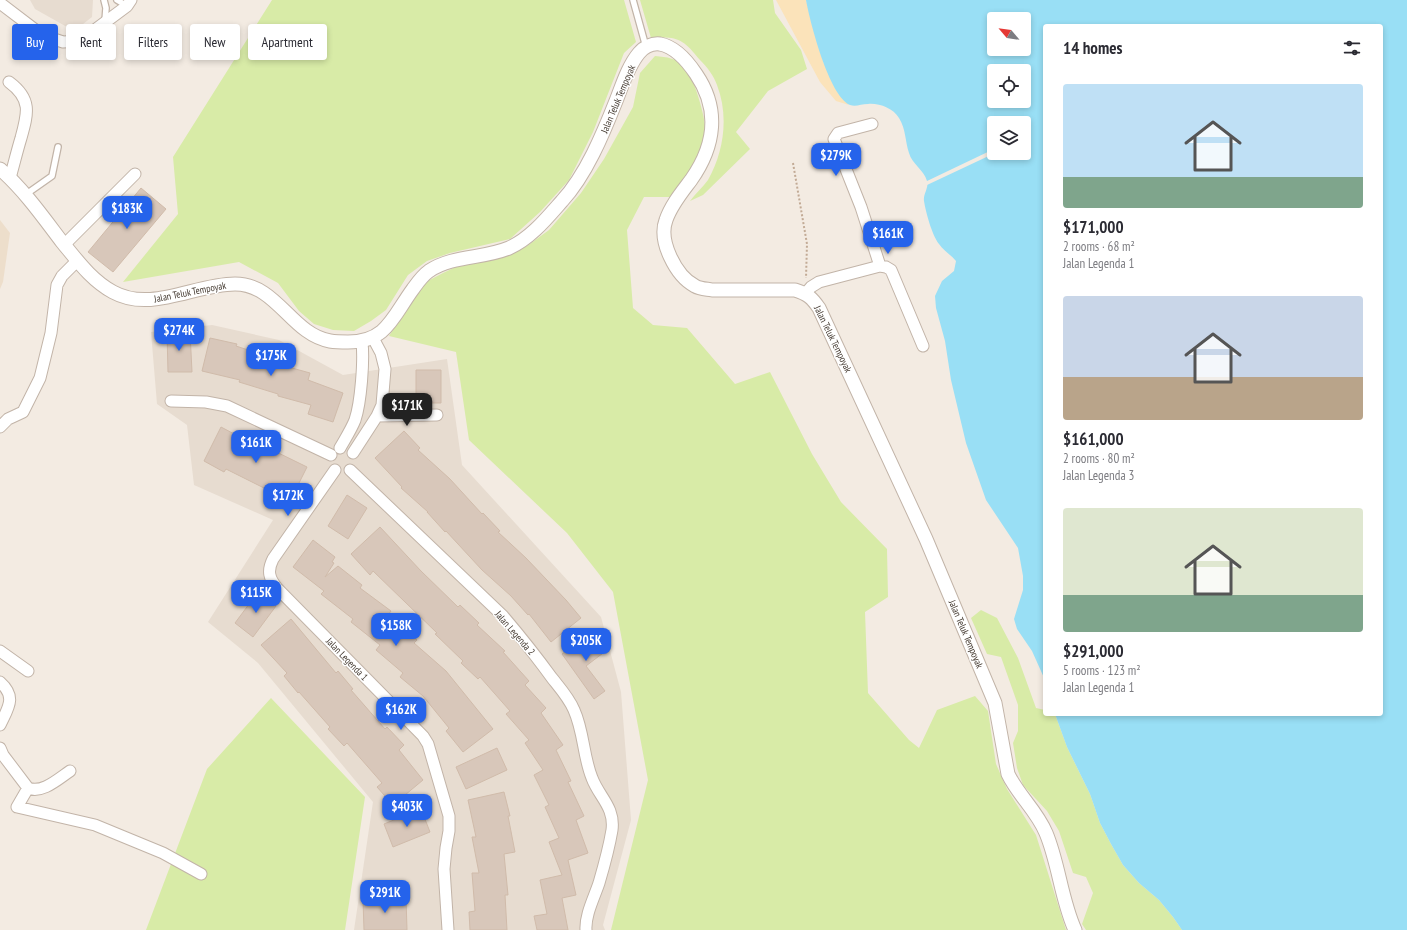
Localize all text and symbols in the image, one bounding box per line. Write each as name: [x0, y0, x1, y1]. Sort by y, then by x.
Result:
north arrow: [987, 12, 1031, 56]
map controls: [987, 12, 1031, 160]
chip: Buy: [12, 24, 58, 60]
chip: Rent: [66, 24, 116, 60]
chip: Filters: [124, 24, 182, 60]
chip: New: [190, 24, 240, 60]
chip: Apartment: [248, 24, 327, 60]
text: 14 homes: [1063, 37, 1122, 59]
icon: filters: [1341, 37, 1363, 59]
street label: Jalan Teluk Tempoyak: [597, 63, 638, 136]
button: locate: [987, 64, 1031, 108]
icon: home: [1177, 110, 1249, 182]
button: layers: [987, 116, 1031, 160]
pin: $279K: [808, 143, 864, 177]
text: $279K: [820, 147, 852, 164]
pin: $183K: [99, 196, 155, 230]
text: $183K: [111, 200, 143, 217]
text: $171,000: [1063, 216, 1124, 238]
pin: $161K: [860, 221, 916, 255]
text: $161K: [872, 225, 904, 242]
text: 2 rooms · 68 m²: [1063, 238, 1135, 255]
text: Jalan Legenda 1: [1063, 255, 1134, 272]
street label: Jalan Teluk Tempoyak: [152, 279, 227, 306]
street label: Jalan Teluk Tempoyak: [811, 302, 855, 375]
pin: $274K: [151, 318, 207, 352]
text: $274K: [163, 322, 195, 339]
icon: home: [1177, 322, 1249, 394]
pin: $175K: [243, 343, 299, 377]
text: $175K: [255, 347, 287, 364]
pin: $171K: [379, 393, 435, 427]
text: $171K: [391, 397, 423, 414]
text: $161,000: [1063, 428, 1124, 450]
pin: $161K: [228, 430, 284, 464]
text: $161K: [240, 434, 272, 451]
text: 2 rooms · 80 m²: [1063, 450, 1135, 467]
text: Jalan Legenda 3: [1063, 467, 1134, 484]
pin: $172K: [260, 483, 316, 517]
text: $172K: [272, 487, 304, 504]
icon: home: [1177, 534, 1249, 606]
pin: $115K: [228, 580, 284, 614]
text: $115K: [240, 584, 272, 601]
street label: Jalan Teluk Tempoyak: [945, 597, 986, 670]
street label: Jalan Legenda 2: [491, 607, 538, 658]
pin: $158K: [368, 613, 424, 647]
text: $158K: [380, 617, 412, 634]
pin: $205K: [558, 628, 614, 662]
text: $205K: [570, 632, 602, 649]
street label: Jalan Legenda 1: [323, 634, 371, 683]
text: $291,000: [1063, 640, 1124, 662]
text: 5 rooms · 123 m²: [1063, 662, 1141, 679]
text: Jalan Legenda 1: [1063, 679, 1134, 696]
pin: $162K: [373, 697, 429, 731]
text: $162K: [385, 701, 417, 718]
pin: $403K: [379, 794, 435, 828]
text: $403K: [391, 798, 423, 815]
pin: $291K: [357, 880, 413, 914]
text: $291K: [369, 884, 401, 901]

